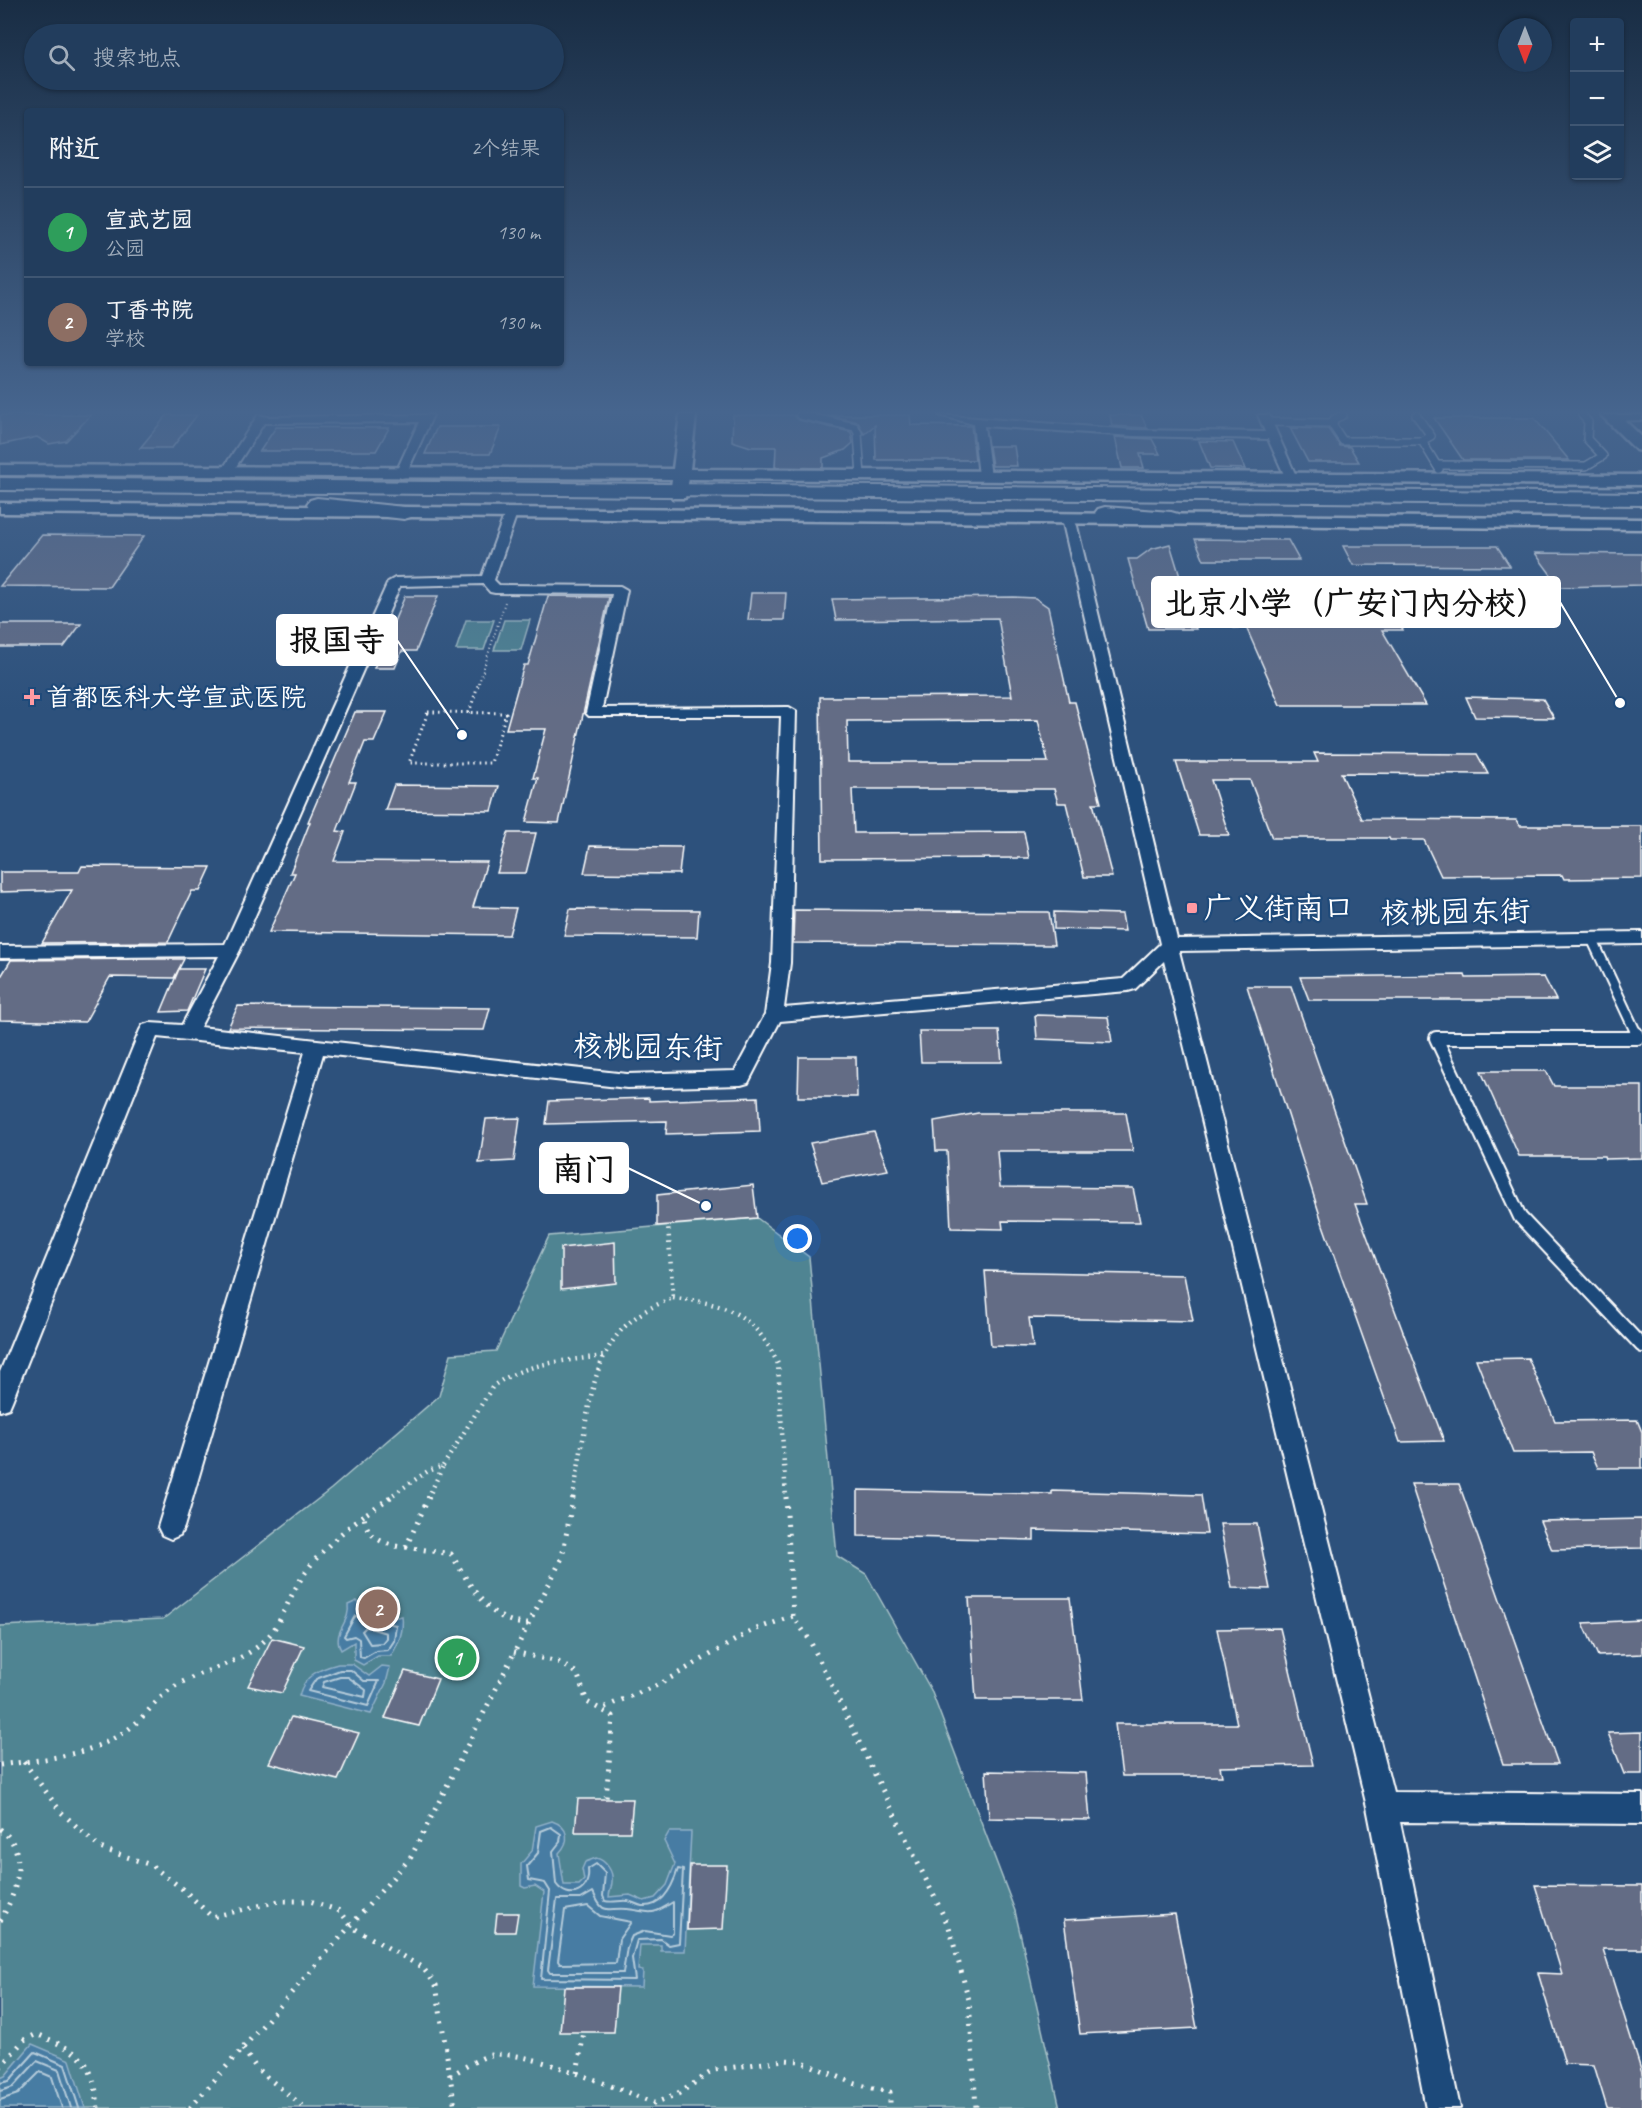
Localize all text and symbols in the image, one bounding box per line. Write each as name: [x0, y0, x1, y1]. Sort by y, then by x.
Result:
north arrow: [1498, 18, 1552, 72]
map controls: [1570, 18, 1624, 180]
button: +: [1570, 18, 1624, 72]
search box: [24, 24, 564, 90]
icon: search: [45, 41, 78, 74]
text: 搜索地点: [93, 44, 181, 72]
button: −: [1570, 72, 1624, 126]
button: layers: [1570, 126, 1624, 180]
text: 附近: [48, 132, 100, 165]
text: 2个结果: [471, 136, 540, 161]
text: 宣武艺园: [105, 206, 193, 234]
text: 1: [63, 220, 72, 245]
text: 130 m: [497, 220, 540, 245]
text: 公园: [105, 236, 145, 261]
text: 丁香书院: [105, 296, 193, 324]
text: 2: [63, 310, 72, 335]
text: 130 m: [497, 310, 540, 335]
text: 学校: [105, 326, 145, 351]
callout: 北京小学（广安门内分校）: [1152, 577, 1560, 627]
text: 北京小学（广安门内分校）: [1164, 583, 1548, 624]
callout: 报国寺: [277, 615, 397, 665]
text: 报国寺: [289, 620, 385, 661]
place label: 首都医科大学宣武医院: [46, 681, 306, 714]
marker: 首都医科大学宣武医院: [23, 688, 41, 706]
place label: 广义街南口: [1204, 889, 1354, 927]
street label: 核桃园东街: [1380, 892, 1530, 932]
marker: 广义街南口: [1185, 901, 1199, 915]
street label: 核桃园东街: [573, 1027, 723, 1067]
callout: 南门: [540, 1143, 628, 1193]
text: 南门: [552, 1149, 616, 1190]
your location: [783, 1224, 812, 1253]
pin: 2: [358, 1586, 398, 1632]
pin: 1: [438, 1636, 476, 1680]

